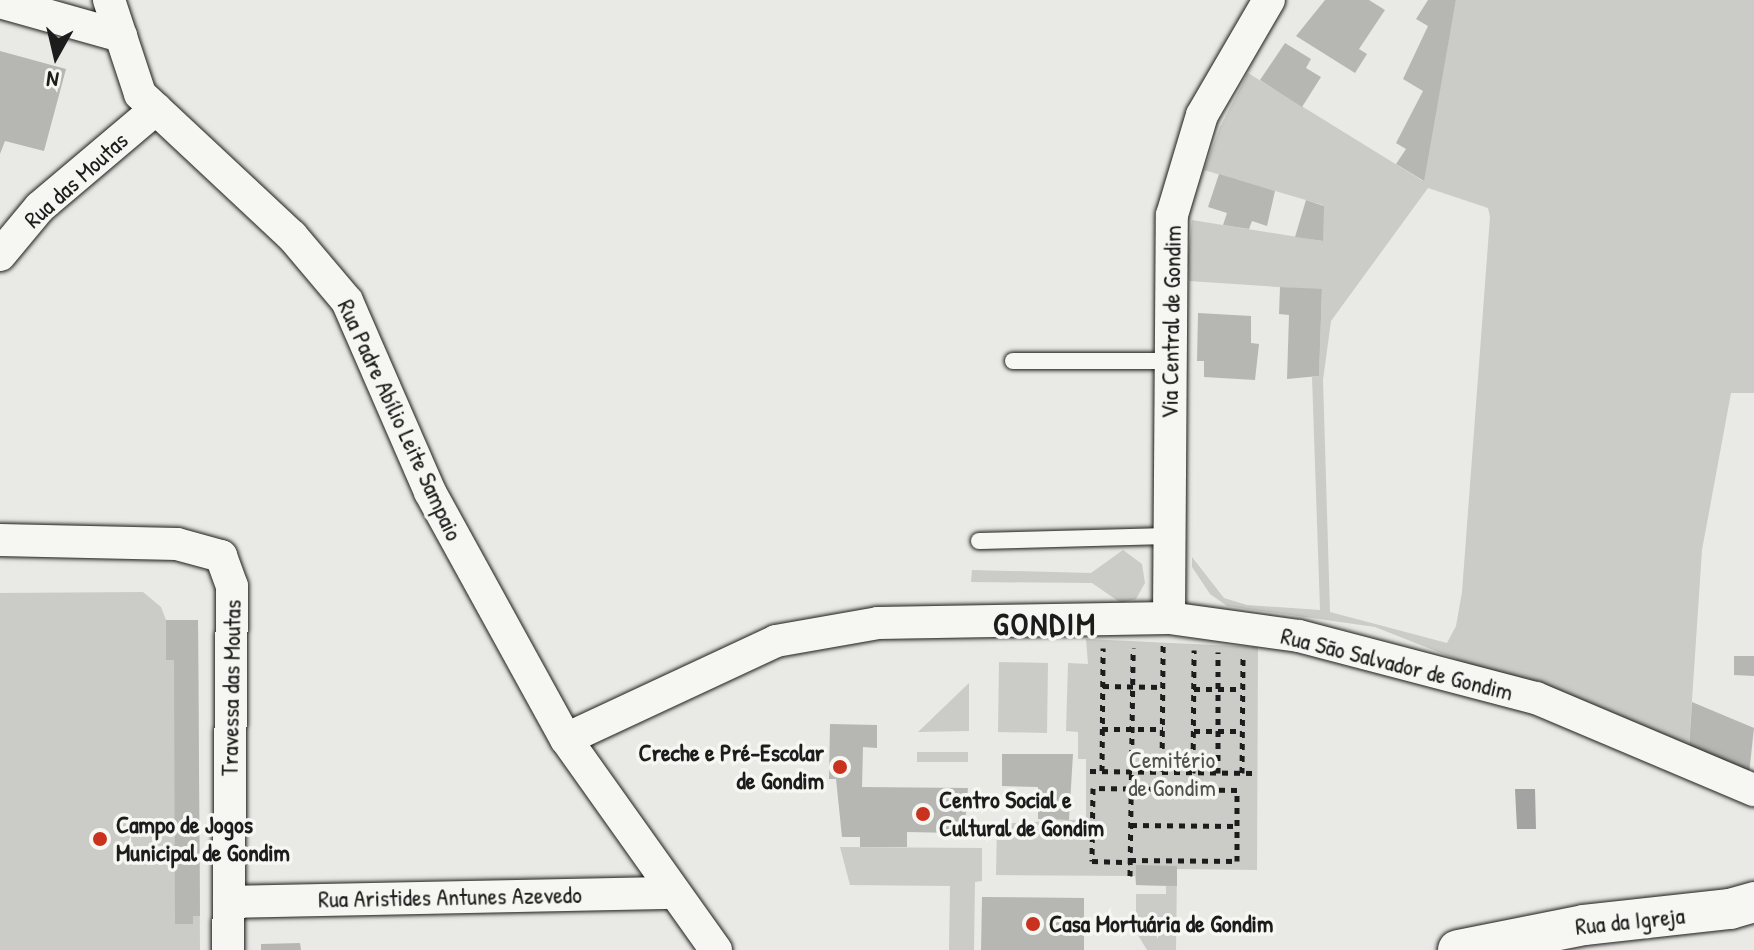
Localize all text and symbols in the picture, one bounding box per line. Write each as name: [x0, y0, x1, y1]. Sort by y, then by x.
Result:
north arrow: [16, 16, 96, 96]
text: N: [45, 64, 61, 95]
street label: Rua das Moutas: [18, 126, 134, 234]
street label: Via Central de Gondim: [1155, 225, 1187, 419]
street label: Rua Padre Abílio Leite Sampaio: [331, 295, 469, 545]
street label: Travessa das Moutas: [215, 600, 247, 776]
district label: GONDIM: [993, 605, 1097, 643]
street label: Rua São Salvador de Gondim: [1278, 621, 1516, 707]
place label: Creche e Pré-Escolar de Gondim: [639, 739, 824, 795]
park label: Cemitério de Gondim: [1128, 746, 1216, 802]
marker: Creche e Pré-Escolar de Gondim: [831, 758, 849, 776]
place label: Centro Social e Cultural de Gondim: [939, 786, 1104, 842]
marker: Centro Social e Cultural de Gondim: [914, 805, 932, 823]
place label: Campo de Jogos Municipal de Gondim: [116, 811, 290, 867]
marker: Campo de Jogos Municipal de Gondim: [91, 830, 109, 848]
street label: Rua Aristides Antunes Azevedo: [318, 880, 582, 914]
street label: Rua da Igreja: [1574, 901, 1686, 941]
place label: Casa Mortuária de Gondim: [1049, 910, 1273, 938]
marker: Casa Mortuária de Gondim: [1024, 915, 1042, 933]

